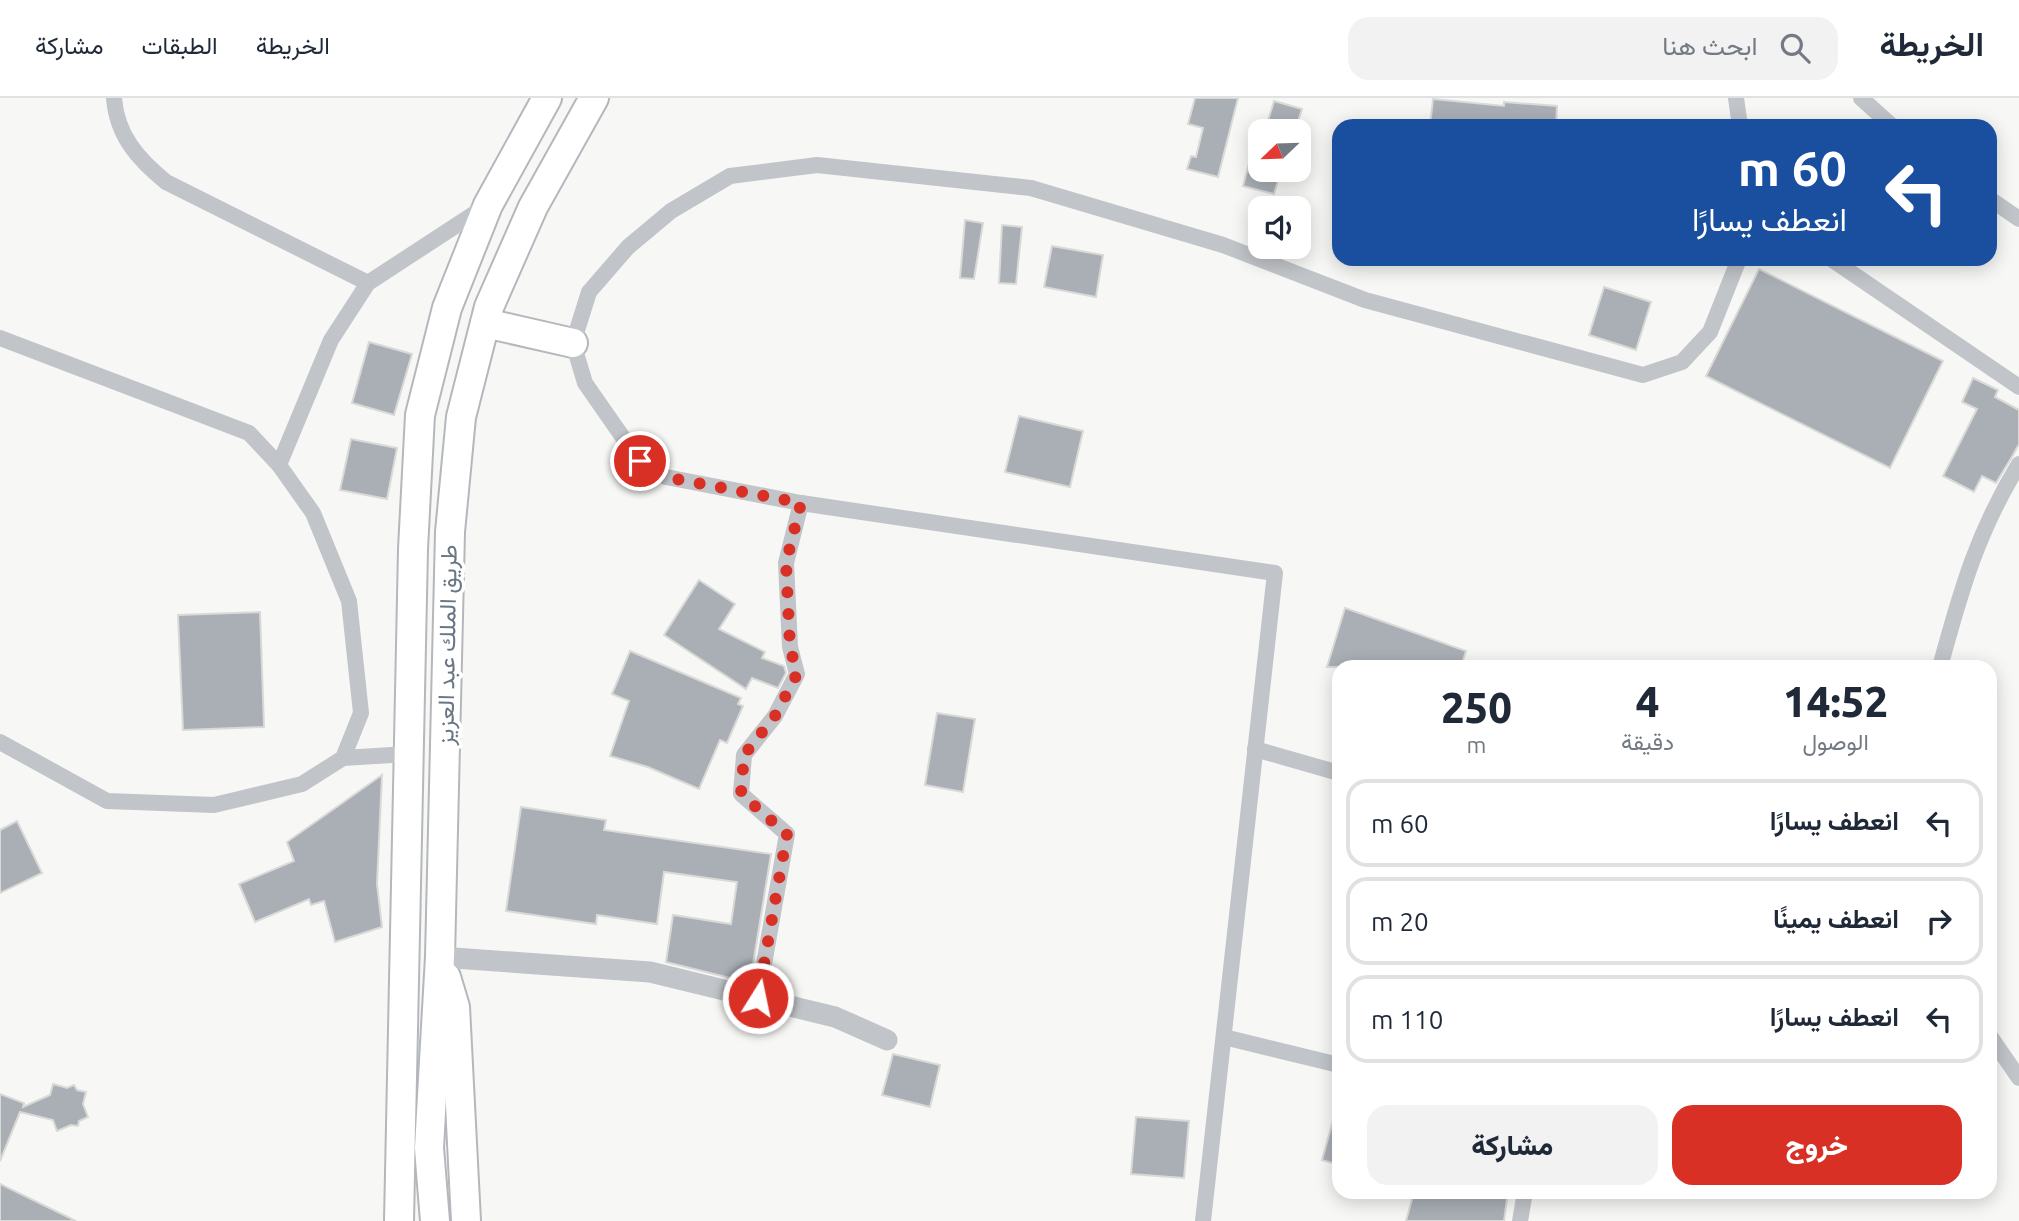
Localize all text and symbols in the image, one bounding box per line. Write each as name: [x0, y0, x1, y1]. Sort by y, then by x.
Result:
search box: [1348, 17, 1838, 80]
text: الخريطة: [1880, 25, 1984, 62]
icon: search: [1776, 29, 1814, 67]
text: ابحث هنا: [1662, 31, 1758, 60]
text: مشاركة: [35, 32, 103, 59]
text: الطبقات: [141, 32, 218, 59]
text: الخريطة: [256, 32, 330, 59]
north arrow: [1248, 119, 1311, 182]
map controls: [1248, 119, 1311, 259]
text: 60 m: [1738, 140, 1847, 195]
icon: left: [1871, 147, 1962, 238]
button: sound: [1248, 196, 1311, 259]
text: انعطف يسارًا: [1692, 201, 1847, 237]
pin: [610, 431, 670, 491]
icon: arrive: [621, 442, 659, 480]
street label: طريق الملك عبد العزيز: [432, 544, 464, 747]
text: 4: [1636, 678, 1659, 725]
text: 14:52: [1783, 678, 1888, 725]
text: 250: [1441, 684, 1512, 731]
text: دقيقة: [1621, 729, 1674, 754]
text: الوصول: [1802, 729, 1869, 754]
text: m: [1467, 732, 1486, 757]
icon: left: [1920, 804, 1958, 842]
text: انعطف يسارًا: [1770, 806, 1899, 835]
text: 60 m: [1371, 809, 1429, 838]
icon: right: [1920, 902, 1958, 940]
text: انعطف يمينًا: [1773, 904, 1899, 933]
text: 20 m: [1371, 907, 1429, 936]
position arrow: [721, 961, 795, 1035]
icon: left: [1920, 1000, 1958, 1038]
text: انعطف يسارًا: [1770, 1002, 1899, 1031]
text: 110 m: [1371, 1005, 1443, 1034]
button: مشاركة: [1367, 1105, 1658, 1185]
button: خروج: [1672, 1105, 1962, 1185]

